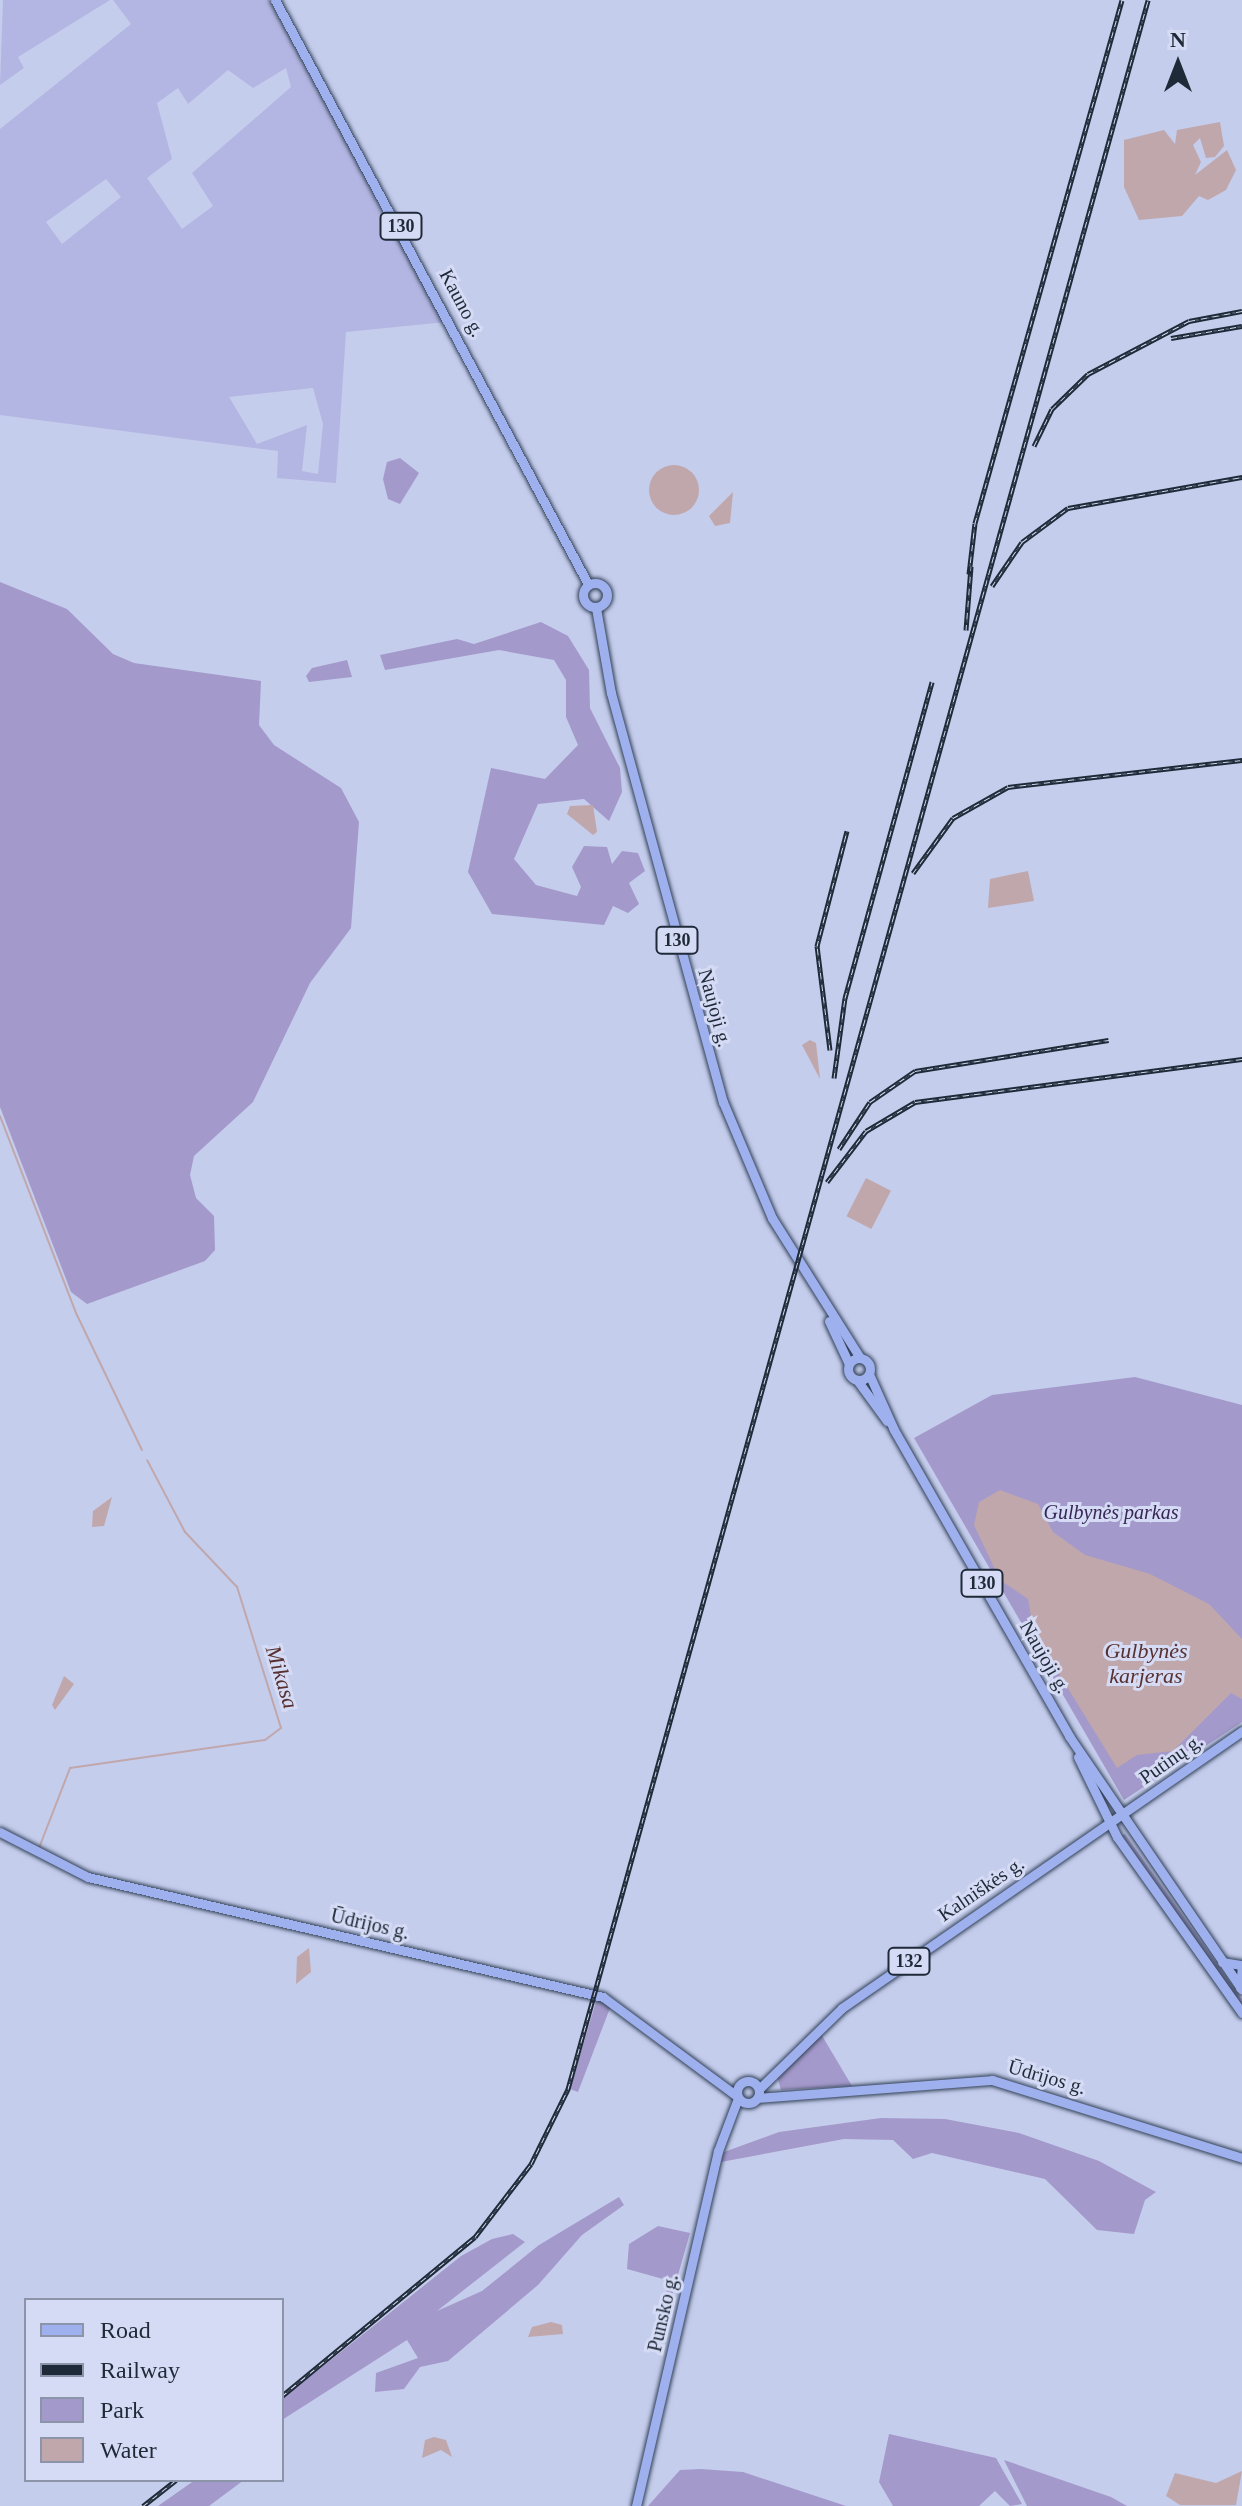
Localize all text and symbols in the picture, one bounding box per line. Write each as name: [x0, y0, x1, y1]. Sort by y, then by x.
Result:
north arrow: [1138, 24, 1218, 104]
text: N: [1170, 27, 1186, 52]
road number: 130: [379, 212, 423, 240]
street label: Kauno g.: [434, 265, 490, 341]
road number: 130: [655, 926, 699, 954]
street label: Naujoji g.: [693, 966, 737, 1050]
park label: Gulbynės parkas: [1044, 1500, 1178, 1524]
road number: 130: [960, 1569, 1004, 1597]
street label: Naujoji g.: [1015, 1616, 1075, 1698]
water label: Gulbynės karjeras: [1104, 1637, 1188, 1688]
water label: Mikasa: [260, 1642, 304, 1712]
street label: Putinų g.: [1135, 1728, 1207, 1790]
street label: Kalniškės g.: [933, 1851, 1029, 1927]
street label: Ūdrijos g.: [328, 1903, 412, 1945]
road number: 132: [887, 1947, 931, 1975]
street label: Ūdrijos g.: [1005, 2054, 1089, 2100]
street label: Punsko g.: [642, 2272, 684, 2354]
legend: [24, 2298, 284, 2482]
text: Road: [100, 2317, 151, 2343]
text: Railway: [100, 2357, 180, 2383]
text: Park: [100, 2397, 144, 2423]
text: Water: [100, 2437, 157, 2463]

